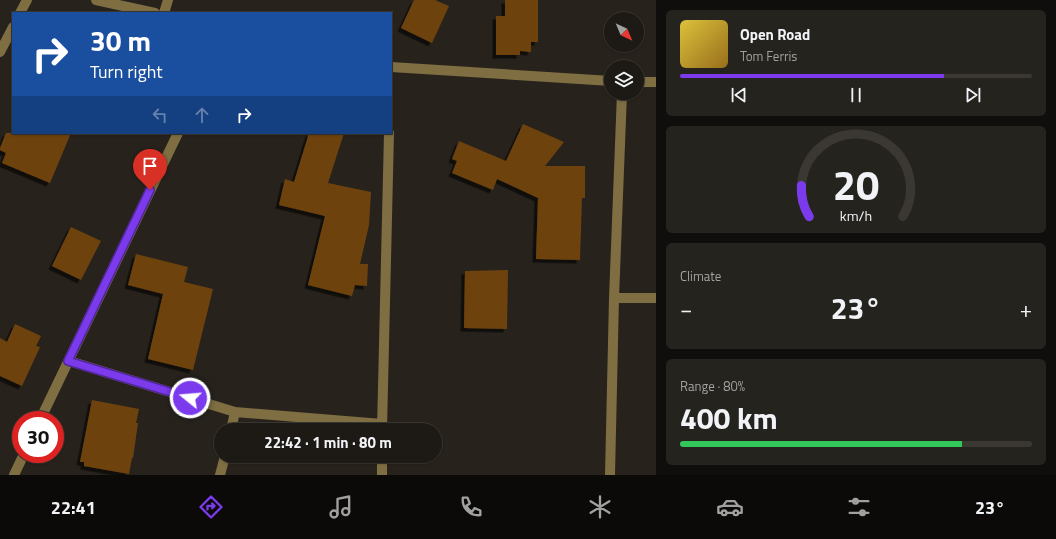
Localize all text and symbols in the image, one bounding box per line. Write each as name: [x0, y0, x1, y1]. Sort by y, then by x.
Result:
north arrow: [604, 12, 644, 52]
map controls: [604, 12, 644, 100]
text: 30 m: [90, 19, 151, 62]
text: Open Road: [740, 23, 810, 46]
icon: right: [24, 28, 76, 80]
text: Tom Ferris: [740, 46, 797, 66]
text: Turn right: [90, 58, 163, 85]
button: layers: [604, 60, 644, 100]
icon: previous: [728, 84, 750, 106]
icon: pause: [845, 84, 867, 106]
icon: next: [962, 84, 984, 106]
icon: left: [149, 104, 171, 126]
icon: ahead: [191, 104, 213, 126]
icon: right: [233, 104, 255, 126]
pin: [133, 149, 167, 190]
text: 20: [833, 153, 879, 216]
icon: arrive: [139, 155, 161, 177]
text: km/h: [840, 205, 872, 227]
text: Climate: [680, 266, 721, 286]
text: 23°: [831, 285, 881, 331]
text: −: [680, 292, 692, 326]
text: +: [1020, 292, 1032, 326]
text: Range · 80%: [680, 376, 745, 396]
position arrow: [169, 377, 211, 419]
text: 400 km: [680, 395, 778, 441]
speed limit sign: 30: [12, 411, 64, 463]
text: 22:42 · 1 min · 80 m: [264, 431, 392, 454]
icon: directions: [197, 493, 225, 521]
icon: music: [327, 493, 355, 521]
icon: phone: [457, 493, 485, 521]
icon: climate: [586, 493, 614, 521]
icon: car: [716, 493, 744, 521]
icon: filters: [845, 493, 873, 521]
text: 22:41: [51, 494, 96, 521]
text: 23°: [975, 494, 1005, 521]

